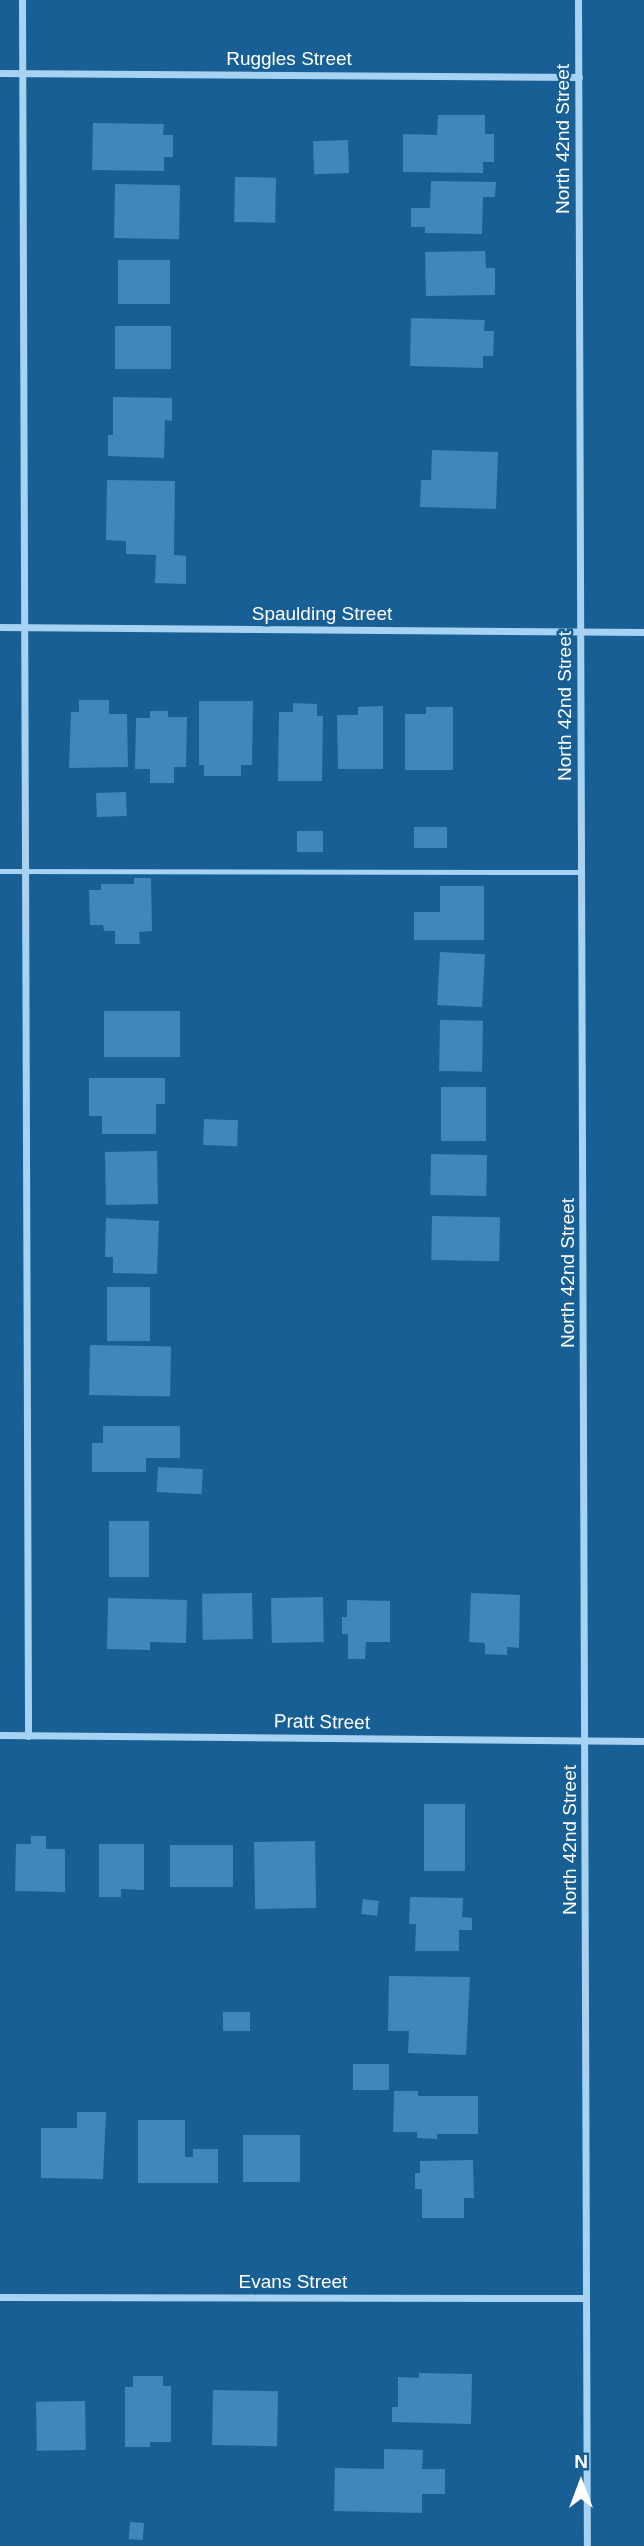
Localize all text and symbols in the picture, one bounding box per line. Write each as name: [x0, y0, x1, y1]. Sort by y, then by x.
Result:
street label: Ruggles Street: [226, 48, 352, 70]
street label: North 42nd Street: [552, 64, 574, 214]
street label: Spaulding Street: [252, 603, 392, 625]
street label: North 42nd Street: [554, 631, 576, 781]
street label: North 42nd Street: [557, 1198, 579, 1348]
street label: Pratt Street: [274, 1710, 370, 1734]
street label: North 42nd Street: [559, 1765, 581, 1915]
street label: Evans Street: [239, 2271, 347, 2293]
north arrow: [546, 2448, 616, 2518]
text: N: [574, 2451, 588, 2472]

